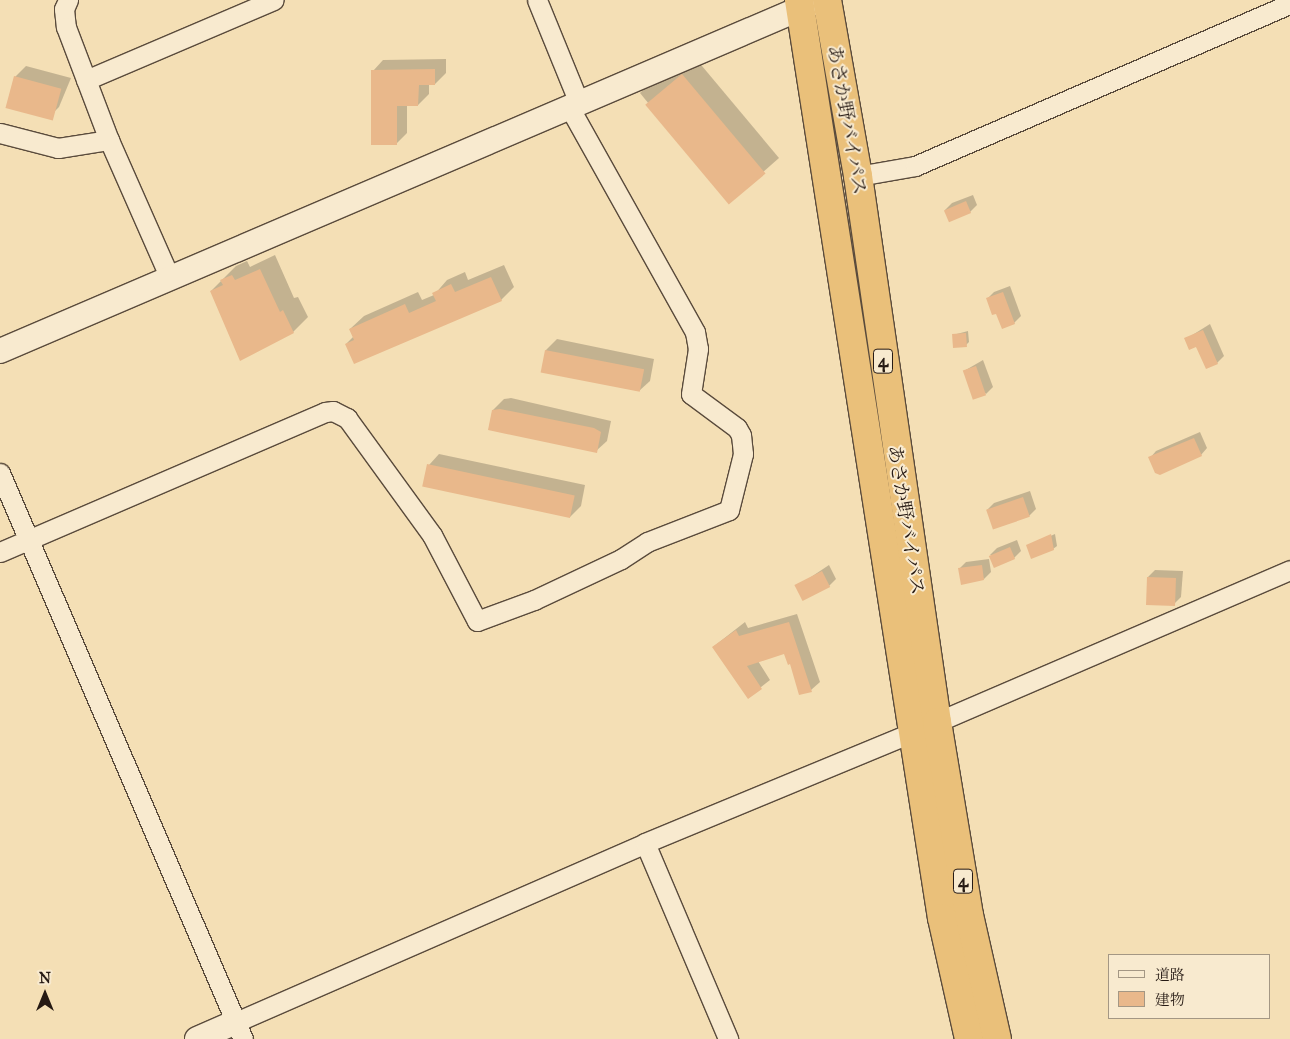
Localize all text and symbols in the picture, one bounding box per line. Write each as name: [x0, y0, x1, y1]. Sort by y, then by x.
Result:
street label: あさか野バイパス: [823, 43, 871, 197]
road number: 4: [872, 346, 894, 376]
street label: あさか野バイパス: [883, 443, 929, 597]
road number: 4: [952, 866, 974, 896]
legend: [1108, 954, 1270, 1019]
text: 道路: [1155, 966, 1185, 984]
north arrow: [20, 969, 70, 1019]
text: N: [39, 970, 51, 987]
text: 建物: [1155, 991, 1185, 1009]

